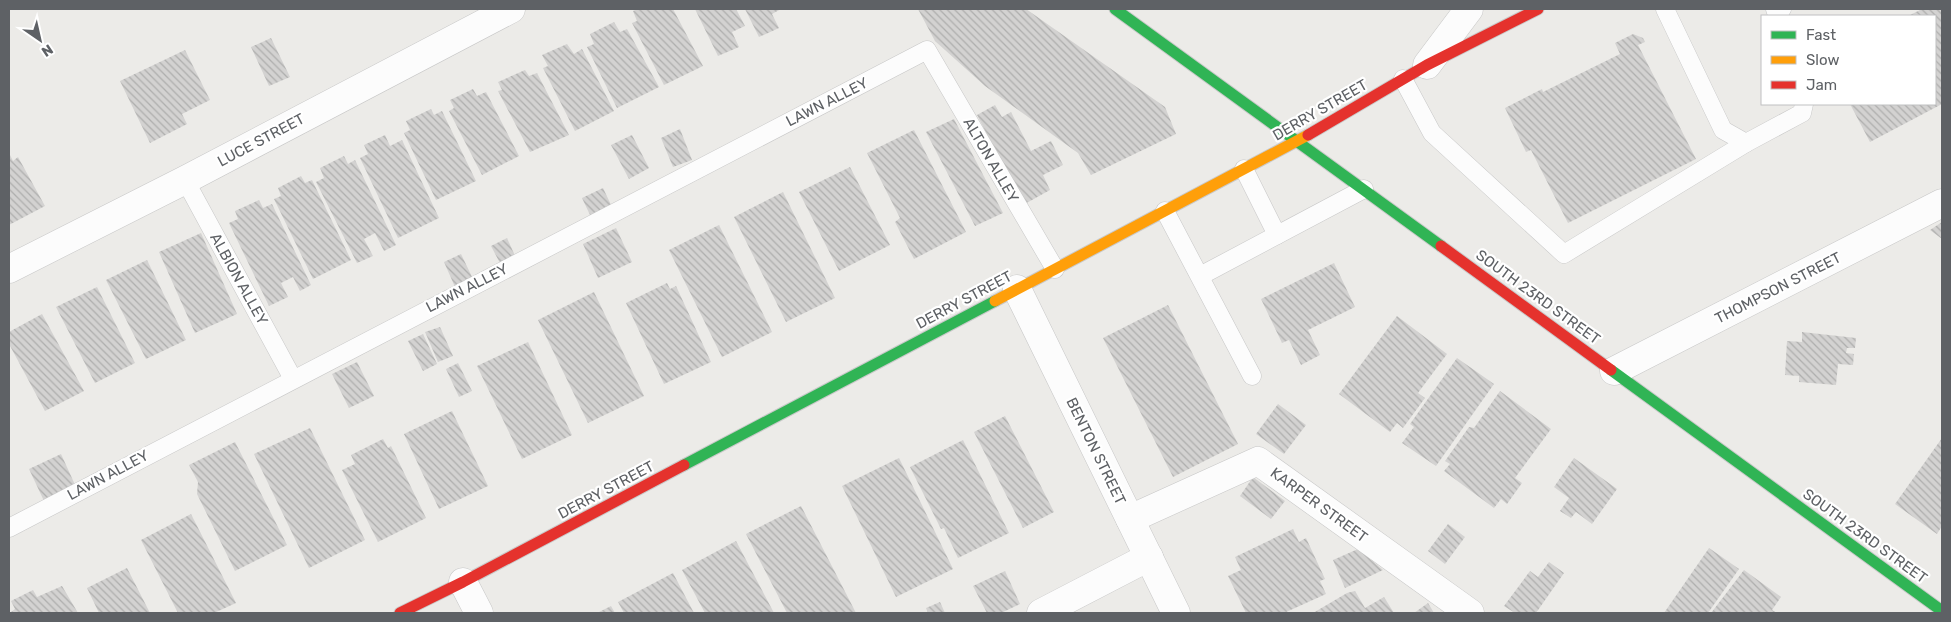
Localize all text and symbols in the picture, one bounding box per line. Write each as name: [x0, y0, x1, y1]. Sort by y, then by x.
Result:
north arrow: [15, 15, 65, 65]
legend: [1761, 15, 1936, 105]
text: Fast: [1806, 26, 1836, 44]
text: N: [38, 40, 56, 60]
text: Slow: [1806, 51, 1839, 69]
street label: LAWN ALLEY: [783, 74, 871, 130]
street label: DERRY STREET: [1269, 75, 1371, 144]
text: Jam: [1806, 76, 1837, 94]
street label: LUCE STREET: [214, 109, 308, 170]
street label: ALTON ALLEY: [960, 114, 1023, 206]
street label: ALBION ALLEY: [206, 230, 272, 328]
street label: SOUTH 23RD STREET: [1472, 246, 1604, 348]
street label: THOMPSON STREET: [1712, 248, 1844, 328]
street label: LAWN ALLEY: [423, 260, 511, 316]
street label: DERRY STREET: [913, 267, 1015, 333]
street label: BENTON STREET: [1062, 395, 1130, 508]
street label: LAWN ALLEY: [64, 446, 152, 504]
street label: DERRY STREET: [555, 457, 657, 523]
street label: KARPER STREET: [1267, 464, 1371, 546]
street label: SOUTH 23RD STREET: [1799, 485, 1931, 587]

